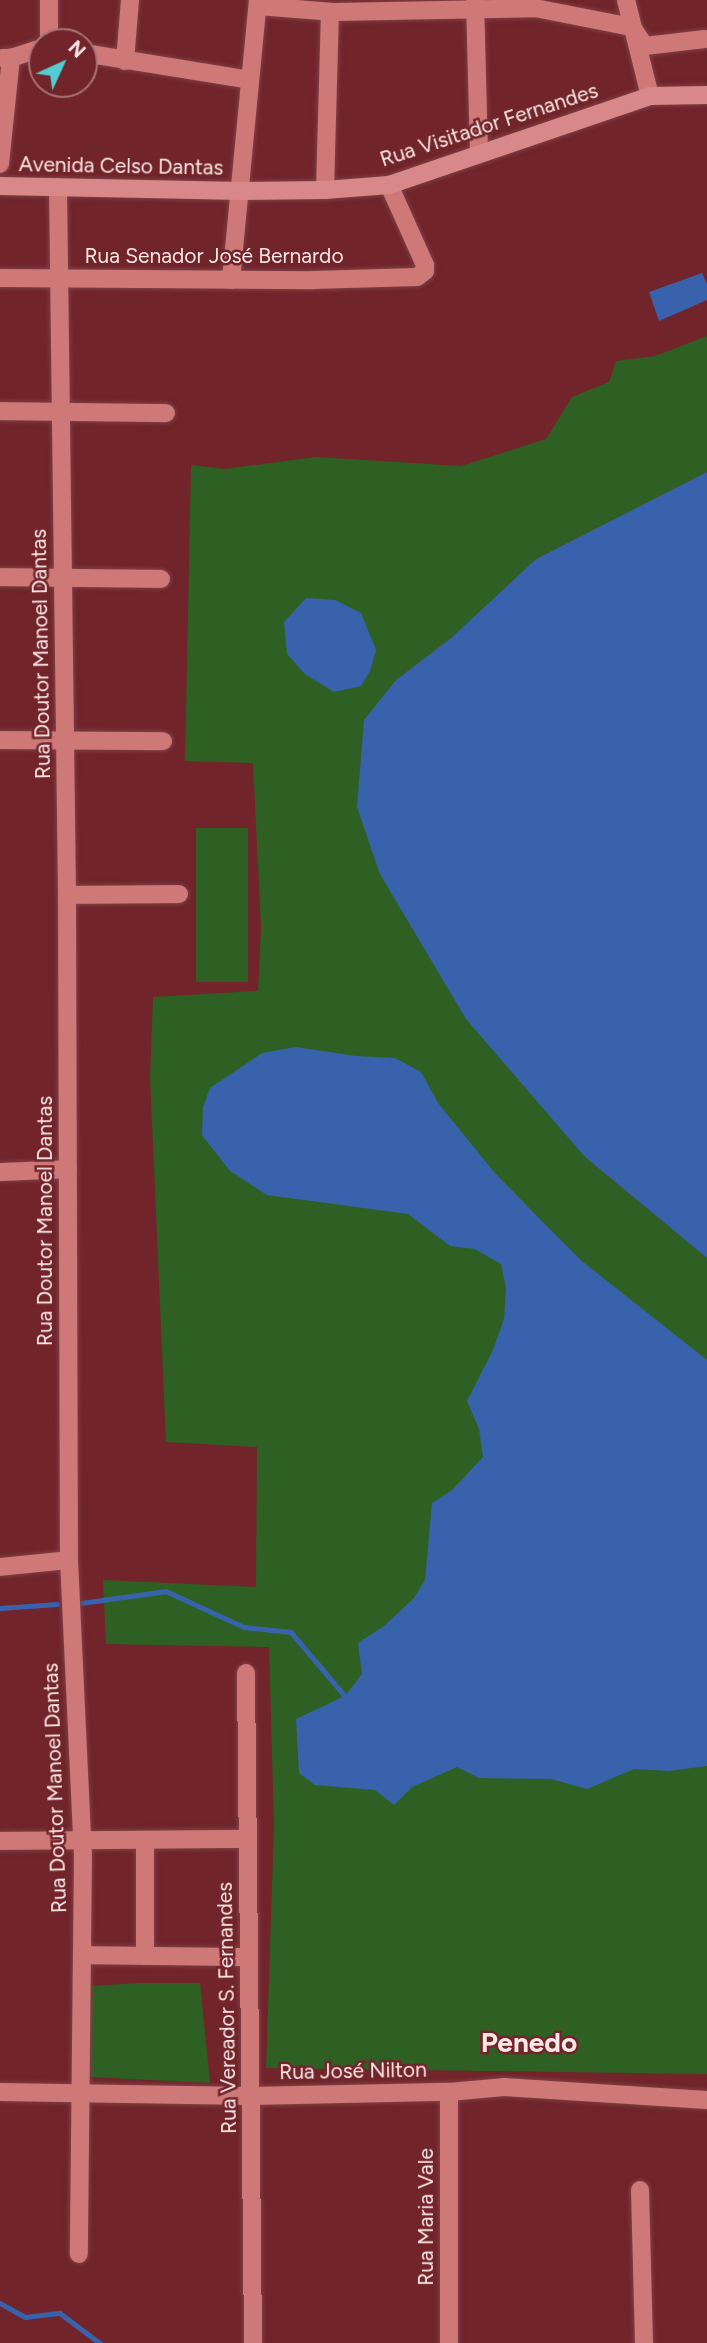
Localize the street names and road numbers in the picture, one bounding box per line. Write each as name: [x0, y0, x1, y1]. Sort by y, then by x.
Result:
street label: Rua Visitador Fernandes: [377, 78, 601, 172]
street label: Avenida Celso Dantas: [19, 152, 223, 180]
street label: Rua Senador José Bernardo: [84, 243, 344, 269]
street label: Rua Doutor Manoel Dantas: [26, 529, 56, 779]
street label: Rua Doutor Manoel Dantas: [32, 1096, 58, 1346]
street label: Rua Doutor Manoel Dantas: [38, 1662, 72, 1914]
street label: Rua Vereador S. Fernandes: [212, 1882, 242, 2134]
street label: Rua José Nilton: [279, 2057, 427, 2085]
street label: Rua Maria Vale: [413, 2148, 439, 2286]

